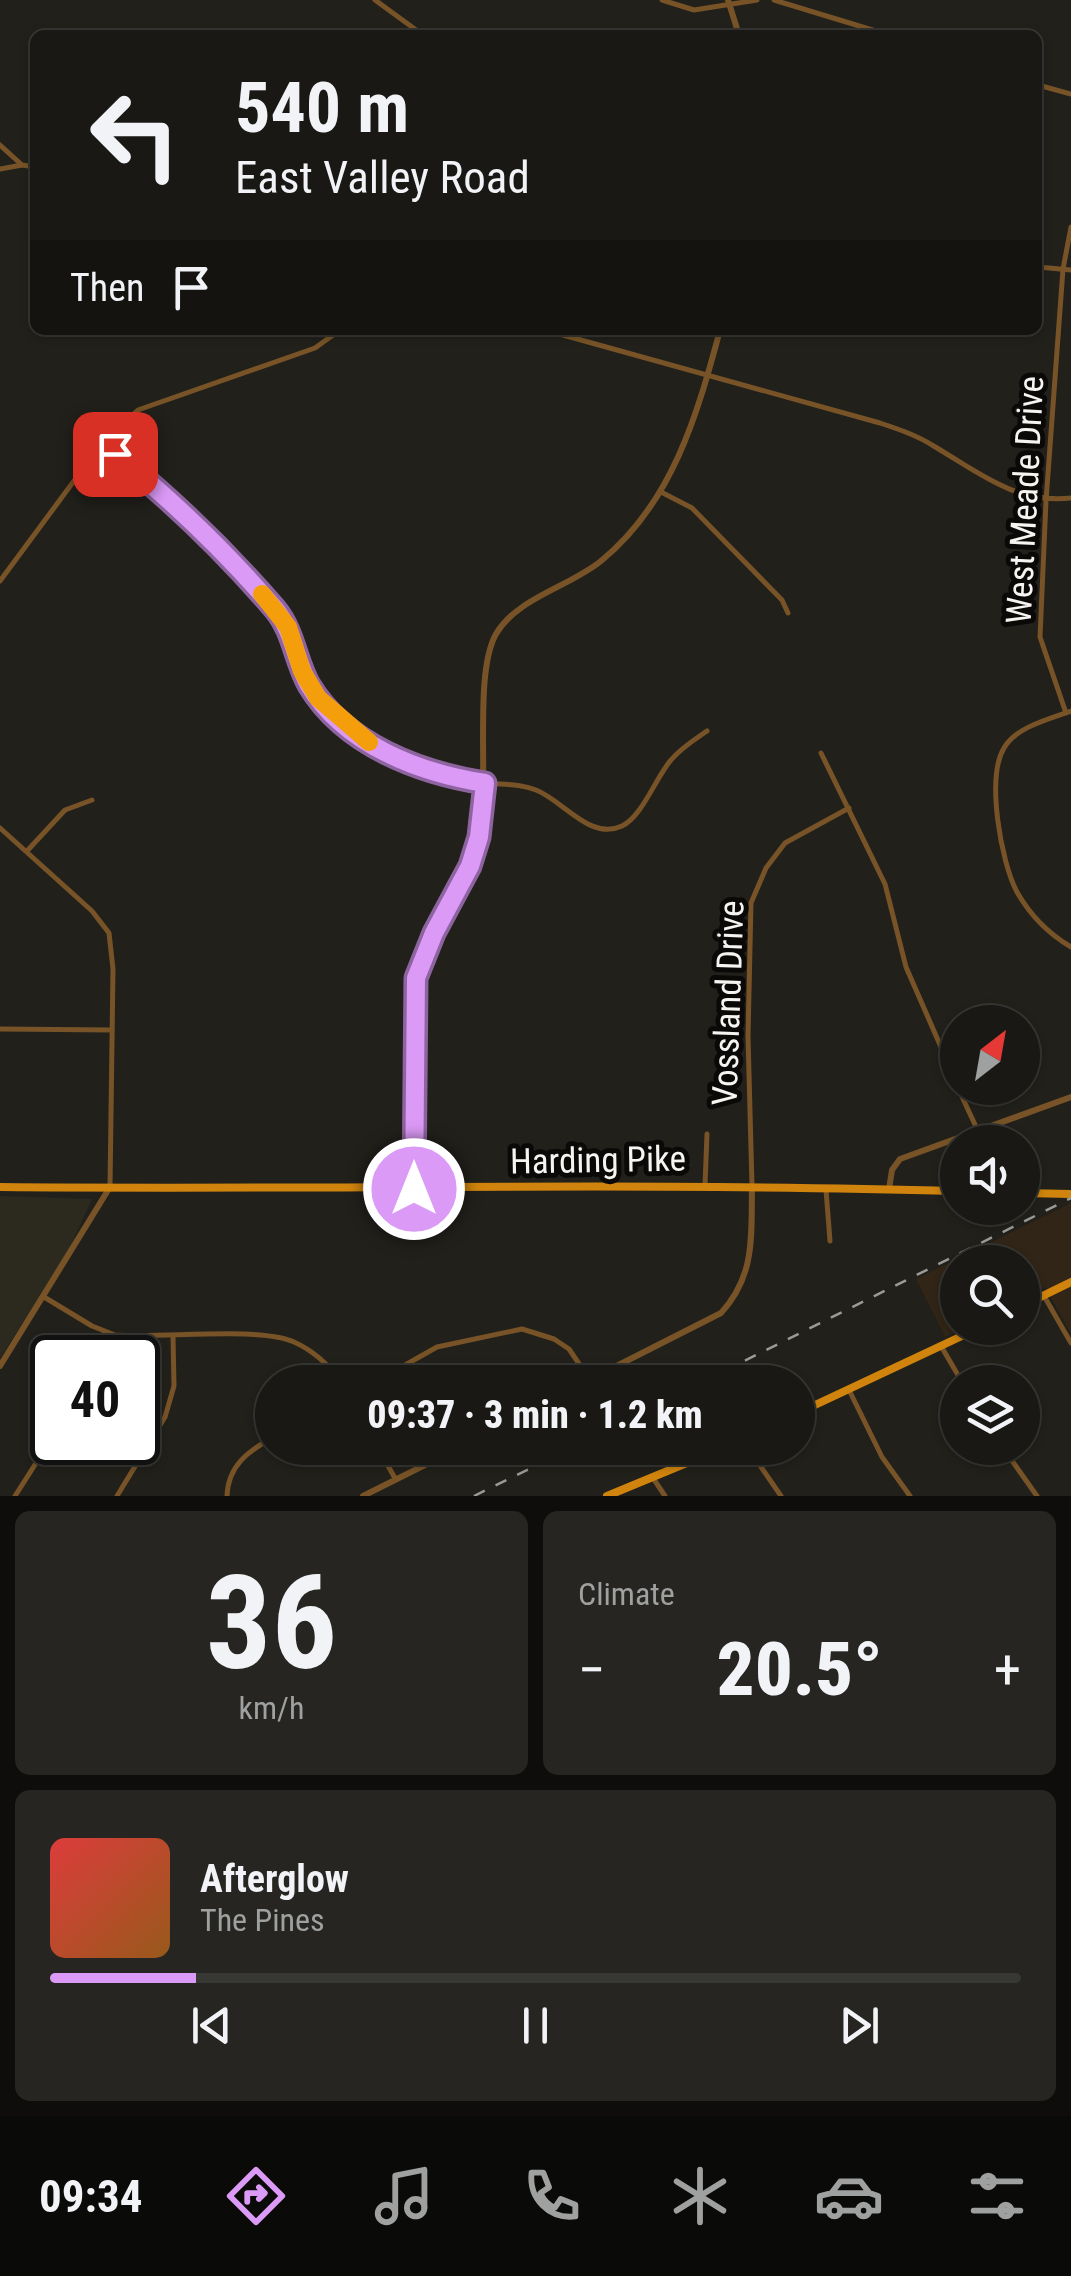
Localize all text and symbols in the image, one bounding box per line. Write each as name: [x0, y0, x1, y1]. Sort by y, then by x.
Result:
text: 540 m: [235, 67, 409, 149]
icon: left: [70, 70, 200, 200]
text: East Valley Road: [235, 151, 530, 204]
icon: arrive: [164, 260, 219, 315]
text: Then: [70, 266, 144, 310]
street label: West Meade Drive: [999, 375, 1052, 625]
pin: [73, 412, 158, 497]
icon: arrive: [88, 427, 143, 482]
street label: Vossland Drive: [704, 900, 753, 1106]
north arrow: [940, 1005, 1040, 1105]
map controls: [940, 1005, 1040, 1465]
button: sound: [940, 1125, 1040, 1225]
position arrow: [362, 1137, 466, 1241]
street label: Harding Pike: [510, 1138, 686, 1183]
button: search: [940, 1245, 1040, 1345]
speed limit sign: 40: [30, 1335, 160, 1465]
button: layers: [940, 1365, 1040, 1465]
text: 09:37 · 3 min · 1.2 km: [367, 1393, 703, 1437]
text: 36: [206, 1547, 337, 1700]
text: Climate: [578, 1575, 675, 1613]
text: 20.5°: [717, 1625, 883, 1713]
text: −: [578, 1638, 606, 1702]
text: +: [994, 1638, 1021, 1702]
text: km/h: [239, 1689, 304, 1727]
text: Afterglow: [200, 1857, 349, 1901]
text: The Pines: [200, 1901, 325, 1939]
icon: previous: [184, 1998, 239, 2053]
icon: pause: [508, 1998, 563, 2053]
icon: next: [832, 1998, 887, 2053]
icon: directions: [221, 2161, 291, 2231]
icon: music: [369, 2161, 439, 2231]
icon: phone: [517, 2161, 587, 2231]
icon: climate: [665, 2161, 735, 2231]
icon: car: [814, 2161, 884, 2231]
icon: filters: [962, 2161, 1032, 2231]
text: 09:34: [39, 2170, 142, 2223]

